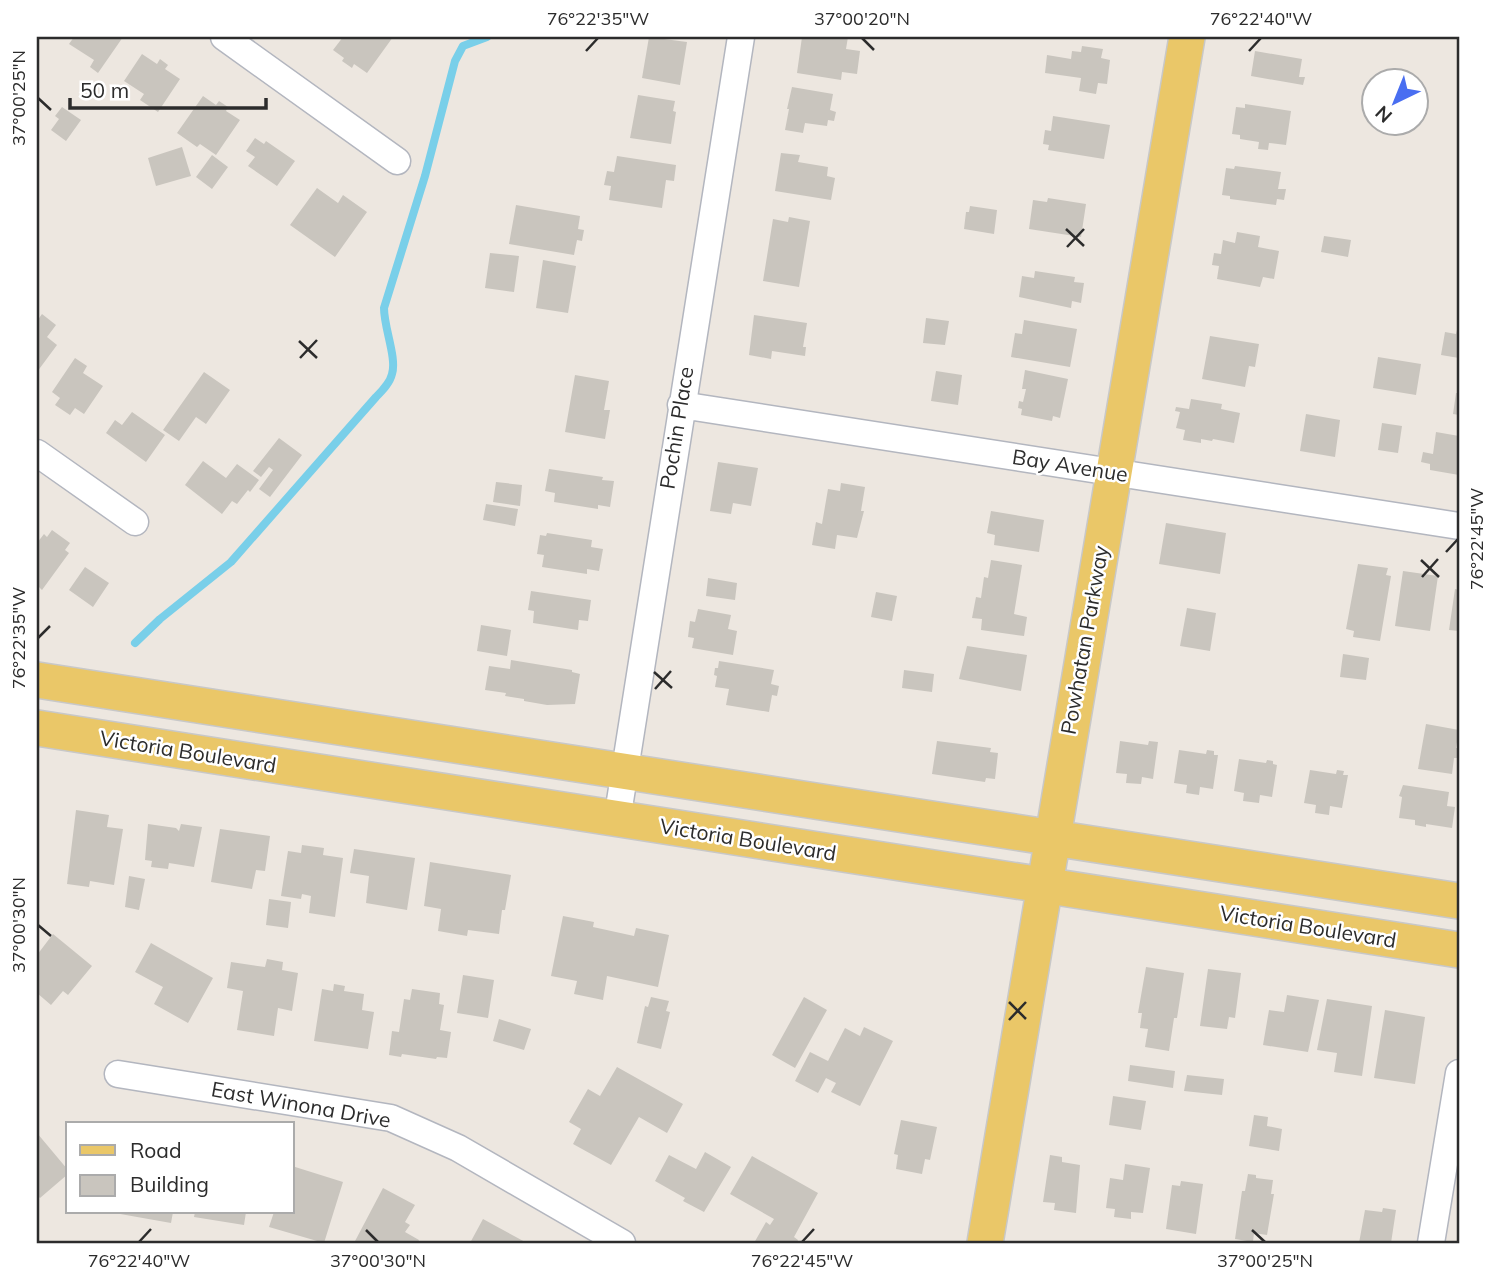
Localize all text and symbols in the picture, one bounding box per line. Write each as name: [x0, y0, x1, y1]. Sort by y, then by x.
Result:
text: 76°22'35"W: [547, 7, 649, 30]
text: 37°00'20"N: [814, 7, 910, 30]
text: 76°22'40"W: [1210, 7, 1312, 30]
text: 37°00'25"N: [7, 50, 30, 146]
scale bar: [70, 66, 266, 110]
north arrow: [1360, 66, 1430, 136]
text: 50 m: [80, 77, 129, 103]
text: N: [1370, 101, 1397, 128]
street label: Pochin Place: [654, 365, 699, 491]
street label: Bay Avenue: [1011, 443, 1130, 487]
text: 76°22'45"W: [1465, 488, 1488, 590]
street label: Powhatan Parkway: [1055, 543, 1113, 736]
text: 76°22'35"W: [7, 587, 30, 689]
street label: Victoria Boulevard: [98, 724, 278, 778]
street label: Victoria Boulevard: [658, 812, 838, 866]
text: 37°00'30"N: [7, 877, 30, 973]
street label: Victoria Boulevard: [1218, 899, 1398, 953]
street label: East Winona Drive: [209, 1075, 393, 1133]
legend: [66, 1122, 294, 1214]
text: Road: [130, 1137, 181, 1163]
text: Building: [130, 1171, 209, 1197]
text: 76°22'40"W: [88, 1249, 190, 1272]
text: 37°00'30"N: [330, 1249, 426, 1272]
text: 76°22'45"W: [751, 1249, 853, 1272]
text: 37°00'25"N: [1217, 1249, 1313, 1272]

